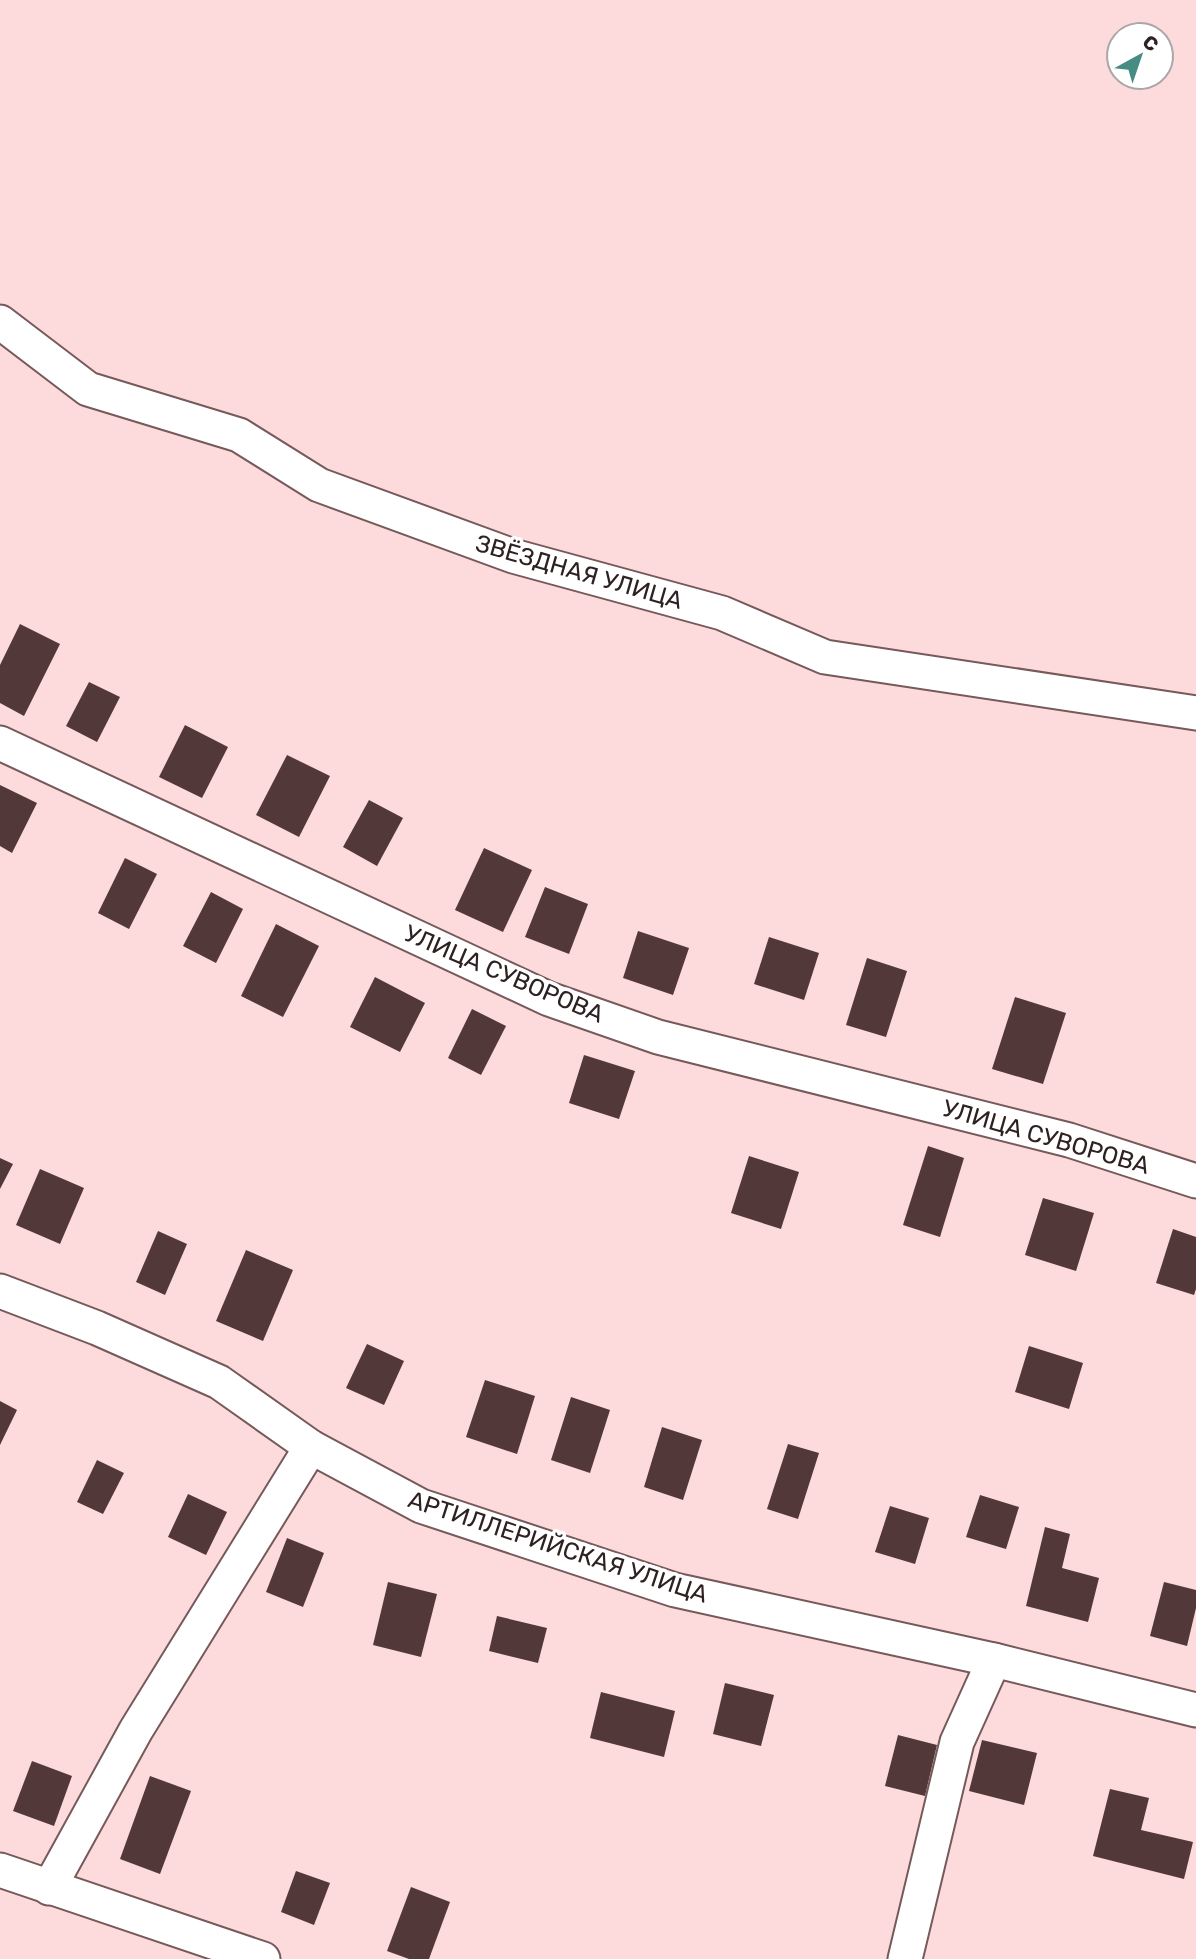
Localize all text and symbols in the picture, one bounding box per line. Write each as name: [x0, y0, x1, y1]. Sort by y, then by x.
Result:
north arrow: [1105, 21, 1175, 91]
text: С: [1138, 30, 1163, 56]
street label: ЗВЁЗДНАЯ УЛИЦА: [472, 529, 686, 615]
street label: УЛИЦА СУВОРОВА: [400, 919, 608, 1029]
street label: УЛИЦА СУВОРОВА: [939, 1094, 1153, 1180]
street label: АРТИЛЛЕРИЙСКАЯ УЛИЦА: [405, 1485, 711, 1609]

